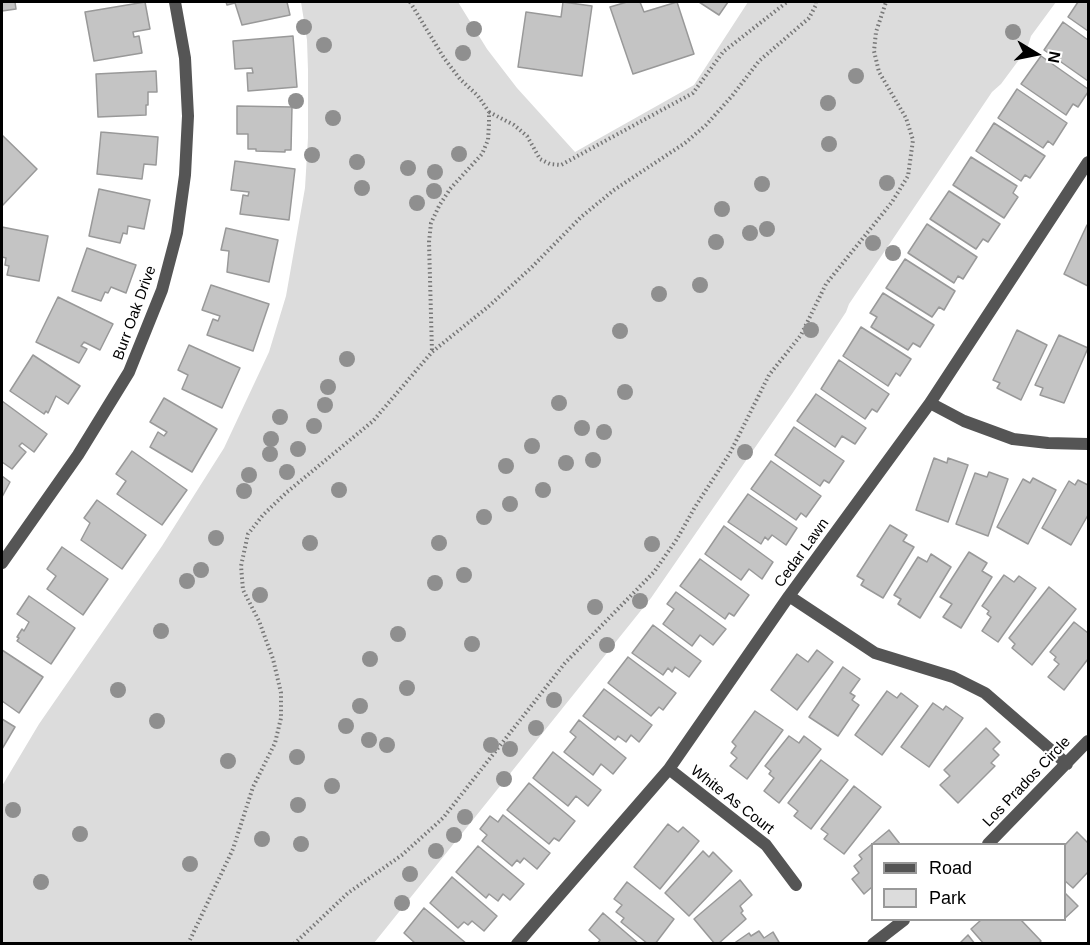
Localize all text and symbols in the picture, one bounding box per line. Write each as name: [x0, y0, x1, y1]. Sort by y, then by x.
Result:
north arrow: [1006, 24, 1066, 84]
text: N: [1045, 50, 1064, 64]
street label: Burr Oak Drive: [110, 263, 160, 363]
street label: Cedar Lawn: [771, 515, 833, 591]
street label: Los Prados Circle: [979, 733, 1075, 831]
street label: White As Court: [687, 762, 777, 838]
legend: [871, 843, 1066, 921]
text: Road: [929, 858, 972, 878]
text: Park: [929, 888, 966, 908]

